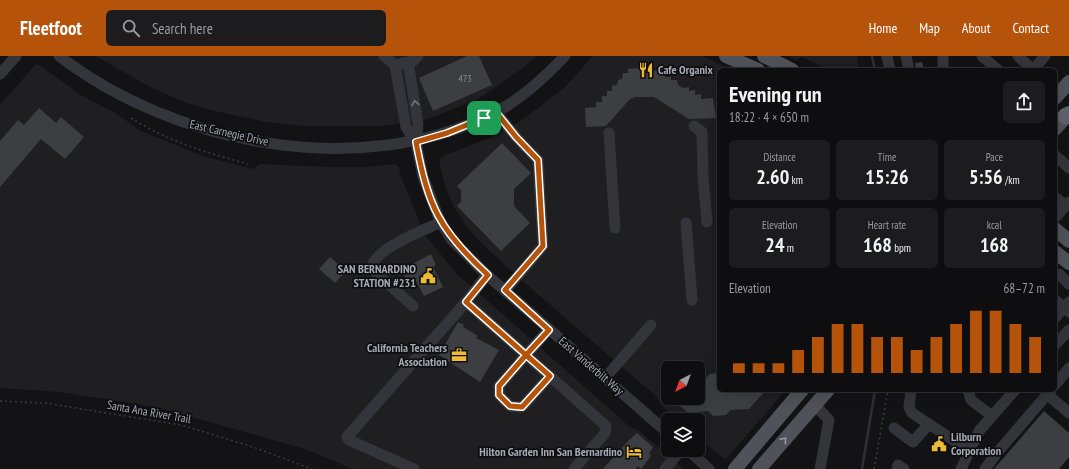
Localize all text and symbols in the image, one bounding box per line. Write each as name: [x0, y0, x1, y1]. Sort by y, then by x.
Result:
search box: [106, 10, 386, 46]
text: Fleetfoot: [20, 16, 82, 40]
icon: search: [120, 17, 142, 39]
text: Search here: [152, 19, 213, 38]
text: Home: [869, 19, 897, 37]
text: Map: [919, 19, 940, 37]
text: About: [962, 19, 991, 37]
text: Contact: [1013, 19, 1049, 37]
restaurant icon: Cafe Organix: [637, 61, 655, 79]
place label: Cafe Organix: [658, 62, 714, 77]
house number: 473: [458, 72, 472, 85]
text: Evening run: [729, 80, 822, 108]
button: share: [1003, 81, 1045, 123]
one-way arrow: [411, 100, 419, 106]
pin: [467, 101, 501, 135]
icon: arrive: [473, 107, 495, 129]
text: 18:22 · 4 × 650 m: [729, 109, 809, 126]
street label: East Carnegie Drive: [188, 116, 270, 149]
text: Distance: [763, 150, 796, 164]
text: Time: [877, 150, 897, 164]
text: Pace: [986, 150, 1003, 164]
text: 2.60: [756, 164, 789, 190]
text: 15:26: [865, 164, 909, 190]
text: 5:56: [969, 164, 1003, 190]
text: km: [789, 173, 803, 187]
text: /km: [1003, 173, 1020, 187]
text: Elevation: [762, 218, 797, 232]
text: Heart rate: [868, 218, 906, 232]
text: kcal: [987, 218, 1002, 232]
text: 24: [765, 232, 784, 258]
text: 168: [863, 232, 892, 258]
text: 168: [980, 232, 1009, 258]
text: m: [784, 241, 794, 255]
text: bpm: [892, 241, 911, 255]
place label: SAN BERNARDINO STATION #231: [338, 261, 416, 290]
public building icon: SAN BERNARDINO STATION #231: [419, 267, 437, 285]
text: Elevation: [729, 280, 771, 297]
text: 68–72 m: [1003, 280, 1045, 297]
street label: East Vanderbilt Way: [556, 333, 627, 398]
place label: California Teachers Association: [367, 340, 447, 369]
office icon: California Teachers Association: [450, 346, 468, 364]
north arrow: [661, 361, 705, 405]
map controls: [661, 361, 705, 457]
street label: Santa Ana River Trail: [106, 397, 193, 426]
button: layers: [661, 413, 705, 457]
place label: Lilburn Corporation: [951, 429, 1001, 458]
public building icon: Lilburn Corporation: [930, 435, 948, 453]
one-way arrow: [780, 437, 787, 444]
hotel icon: Hilton Garden Inn San Bernardino: [625, 443, 643, 461]
place label: Hilton Garden Inn San Bernardino: [479, 444, 623, 459]

